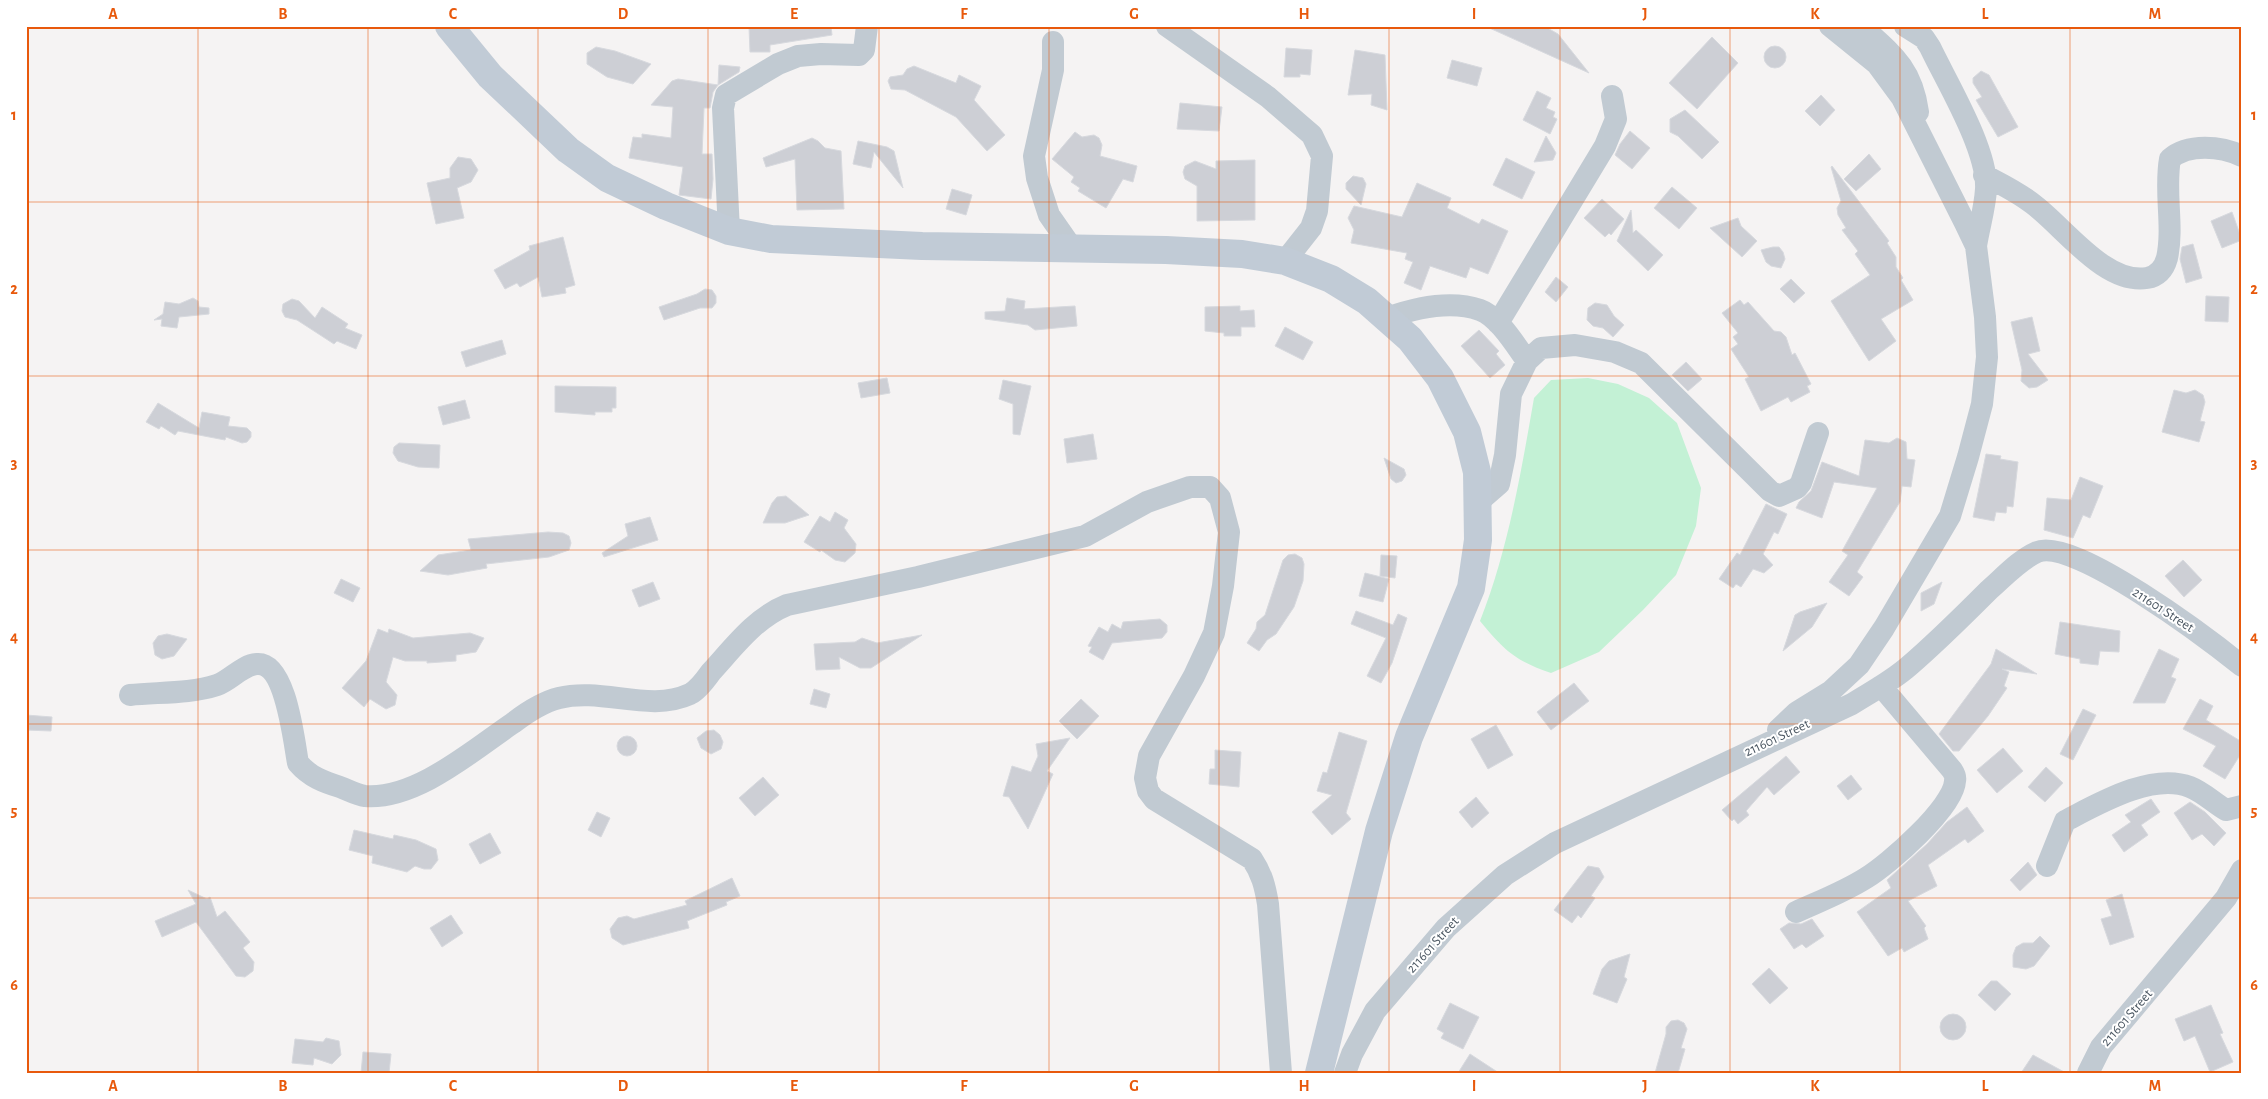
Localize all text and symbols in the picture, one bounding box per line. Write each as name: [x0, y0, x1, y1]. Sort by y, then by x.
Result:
text: A: [108, 6, 118, 22]
text: B: [278, 6, 288, 22]
text: C: [449, 6, 458, 22]
text: D: [618, 6, 629, 22]
text: E: [790, 6, 798, 22]
text: F: [960, 6, 968, 22]
text: G: [1129, 6, 1139, 22]
text: H: [1298, 6, 1310, 22]
text: I: [1472, 6, 1476, 22]
text: J: [1642, 6, 1648, 22]
text: K: [1810, 6, 1820, 22]
text: L: [1982, 6, 1989, 22]
text: M: [2149, 6, 2161, 22]
text: 1: [11, 107, 17, 123]
text: 1: [2251, 107, 2257, 123]
text: 2: [10, 281, 18, 297]
text: 2: [2250, 281, 2258, 297]
text: 3: [11, 455, 18, 471]
text: 3: [2251, 455, 2258, 471]
street label: 211601 Street: [2130, 585, 2197, 635]
text: 4: [10, 629, 18, 645]
text: 4: [2250, 629, 2258, 645]
street label: 211601 Street: [1742, 717, 1812, 759]
text: 5: [11, 803, 18, 819]
text: 5: [2251, 803, 2258, 819]
street label: 211601 Street: [1404, 914, 1462, 976]
text: 6: [10, 977, 18, 993]
text: 6: [2250, 977, 2258, 993]
street label: 211601 Street: [2099, 987, 2156, 1049]
text: A: [108, 1078, 118, 1094]
text: B: [278, 1078, 288, 1094]
text: C: [449, 1078, 458, 1094]
text: D: [618, 1078, 629, 1094]
text: E: [790, 1078, 798, 1094]
text: F: [960, 1078, 968, 1094]
text: G: [1129, 1078, 1139, 1094]
text: H: [1298, 1078, 1310, 1094]
text: I: [1472, 1078, 1476, 1094]
text: J: [1642, 1078, 1648, 1094]
text: K: [1810, 1078, 1820, 1094]
text: L: [1982, 1078, 1989, 1094]
text: M: [2149, 1078, 2161, 1094]

